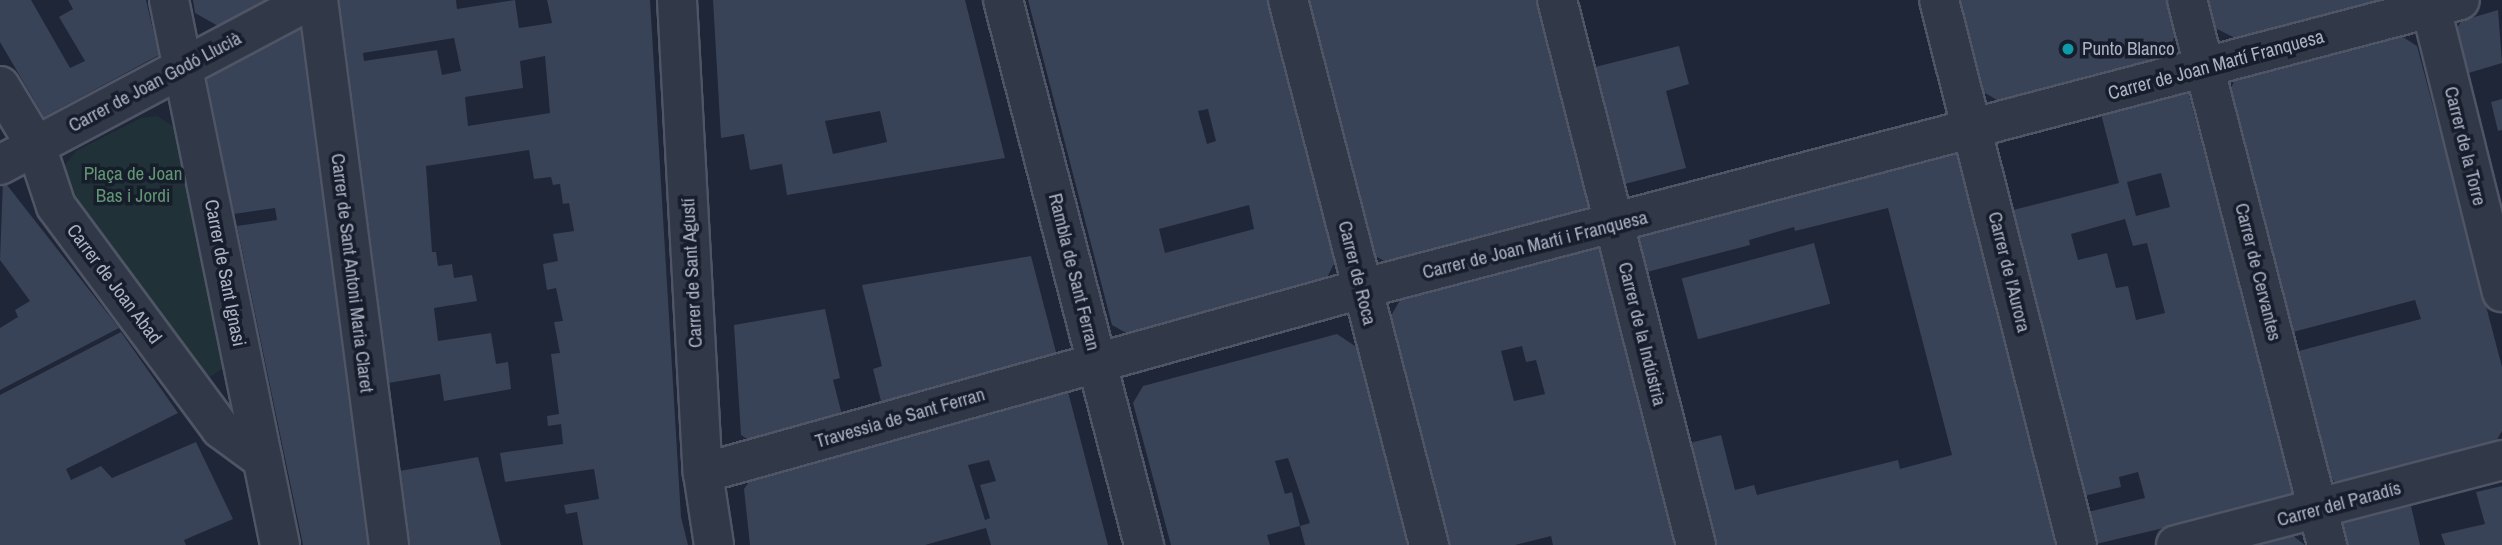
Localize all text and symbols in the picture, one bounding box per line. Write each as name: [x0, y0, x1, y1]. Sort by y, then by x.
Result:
street label: Carrer de Joan Martí Franquesa: [2106, 25, 2326, 105]
street label: Carrer de Joan Godó Llucià: [65, 27, 245, 137]
place label: Punto Blanco: [2082, 38, 2175, 60]
marker: Punto Blanco: [2060, 41, 2076, 57]
street label: Carrer de la Torre: [2439, 84, 2491, 208]
street label: Carrer de Sant Antoni Maria Claret: [326, 152, 378, 394]
park label: Plaça de Joan Bas i Jordi: [84, 163, 182, 207]
street label: Rambla de Sant Ferran: [1043, 191, 1105, 353]
street label: Carrer de Sant Agustí: [677, 197, 707, 349]
street label: Carrer de Sant Ignasi: [200, 198, 250, 348]
street label: Carrer de Cervantes: [2230, 201, 2286, 343]
street label: Carrer de Joan Martí i Franquesa: [1420, 206, 1650, 284]
street label: Carrer de l'Aurora: [1983, 209, 2035, 335]
street label: Carrer de Joan Abad: [61, 219, 167, 349]
street label: Carrer de Roca: [1333, 219, 1381, 327]
street label: Carrer de la Indústria: [1613, 260, 1671, 408]
street label: Travessia de Sant Ferran: [813, 383, 987, 453]
street label: Carrer del Paradís: [2275, 477, 2403, 531]

